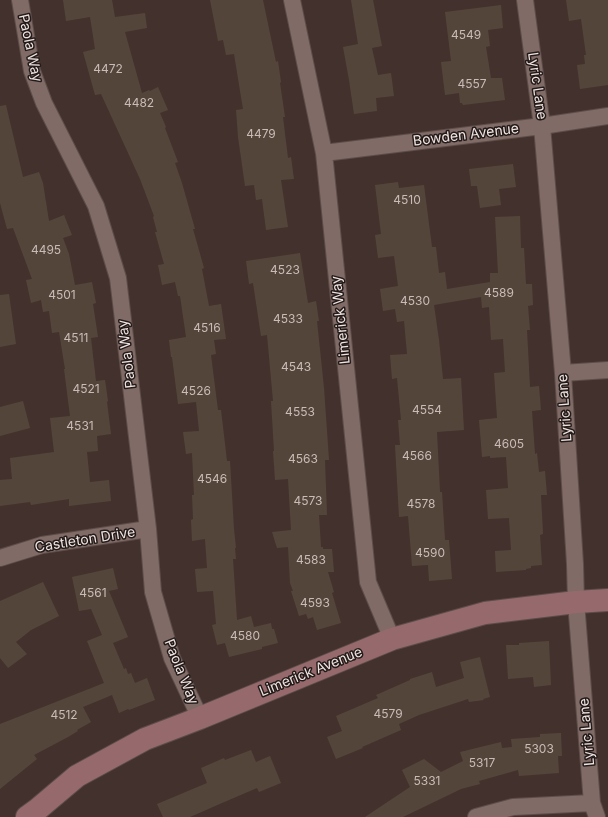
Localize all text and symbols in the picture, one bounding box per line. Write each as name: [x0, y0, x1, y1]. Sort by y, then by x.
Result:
street label: Paola Way: [15, 13, 45, 83]
house number: 4549: [451, 28, 481, 42]
street label: Lyric Lane: [524, 51, 550, 121]
house number: 4472: [93, 62, 123, 76]
house number: 4557: [457, 77, 487, 91]
house number: 4482: [124, 96, 154, 110]
street label: Bowden Avenue: [412, 120, 520, 150]
house number: 4479: [246, 127, 276, 141]
house number: 4510: [393, 193, 421, 207]
house number: 4495: [31, 243, 61, 257]
house number: 4523: [270, 263, 300, 277]
street label: Limerick Way: [328, 275, 354, 365]
house number: 4589: [484, 286, 514, 300]
house number: 4501: [48, 288, 76, 302]
house number: 4530: [400, 294, 430, 308]
house number: 4533: [273, 312, 303, 326]
street label: Paola Way: [114, 319, 140, 389]
house number: 4516: [193, 321, 221, 335]
house number: 4511: [64, 331, 88, 345]
house number: 4543: [281, 360, 311, 374]
street label: Lyric Lane: [554, 374, 576, 442]
house number: 4521: [72, 382, 100, 396]
house number: 4526: [181, 384, 211, 398]
house number: 4554: [412, 403, 442, 417]
house number: 4553: [285, 405, 315, 419]
house number: 4531: [66, 419, 94, 433]
house number: 4605: [494, 437, 524, 451]
house number: 4566: [402, 449, 432, 463]
house number: 4563: [288, 452, 318, 466]
house number: 4546: [197, 472, 227, 486]
house number: 4573: [293, 494, 323, 508]
house number: 4578: [406, 497, 436, 511]
street label: Castleton Drive: [34, 524, 136, 556]
house number: 4590: [415, 546, 445, 560]
house number: 4583: [296, 553, 326, 567]
house number: 4561: [79, 586, 107, 600]
house number: 4593: [300, 596, 330, 610]
house number: 4580: [230, 629, 260, 643]
street label: Paola Way: [160, 637, 202, 707]
street label: Limerick Avenue: [257, 644, 365, 700]
street label: Lyric Lane: [576, 697, 598, 767]
house number: 4579: [373, 707, 403, 721]
house number: 4512: [50, 708, 78, 722]
house number: 5303: [524, 742, 554, 756]
house number: 5317: [469, 756, 495, 770]
house number: 5331: [414, 774, 440, 788]

